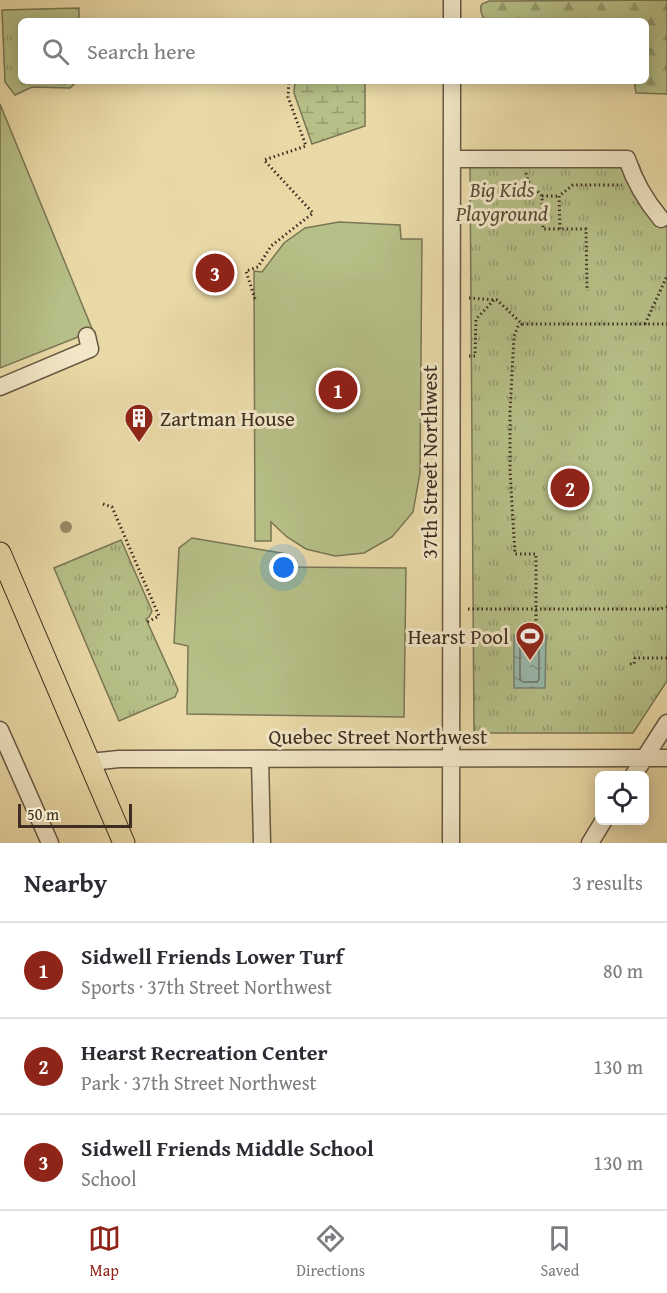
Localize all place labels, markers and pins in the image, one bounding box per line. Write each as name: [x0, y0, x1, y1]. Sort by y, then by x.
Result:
pin: 3: [196, 250, 234, 296]
pin: 1: [318, 368, 358, 412]
building icon: Zartman House: [123, 402, 155, 444]
place label: Zartman House: [160, 403, 295, 434]
pin: 2: [550, 466, 590, 510]
sports icon: Hearst Pool: [514, 620, 546, 662]
place label: Hearst Pool: [408, 621, 509, 652]

